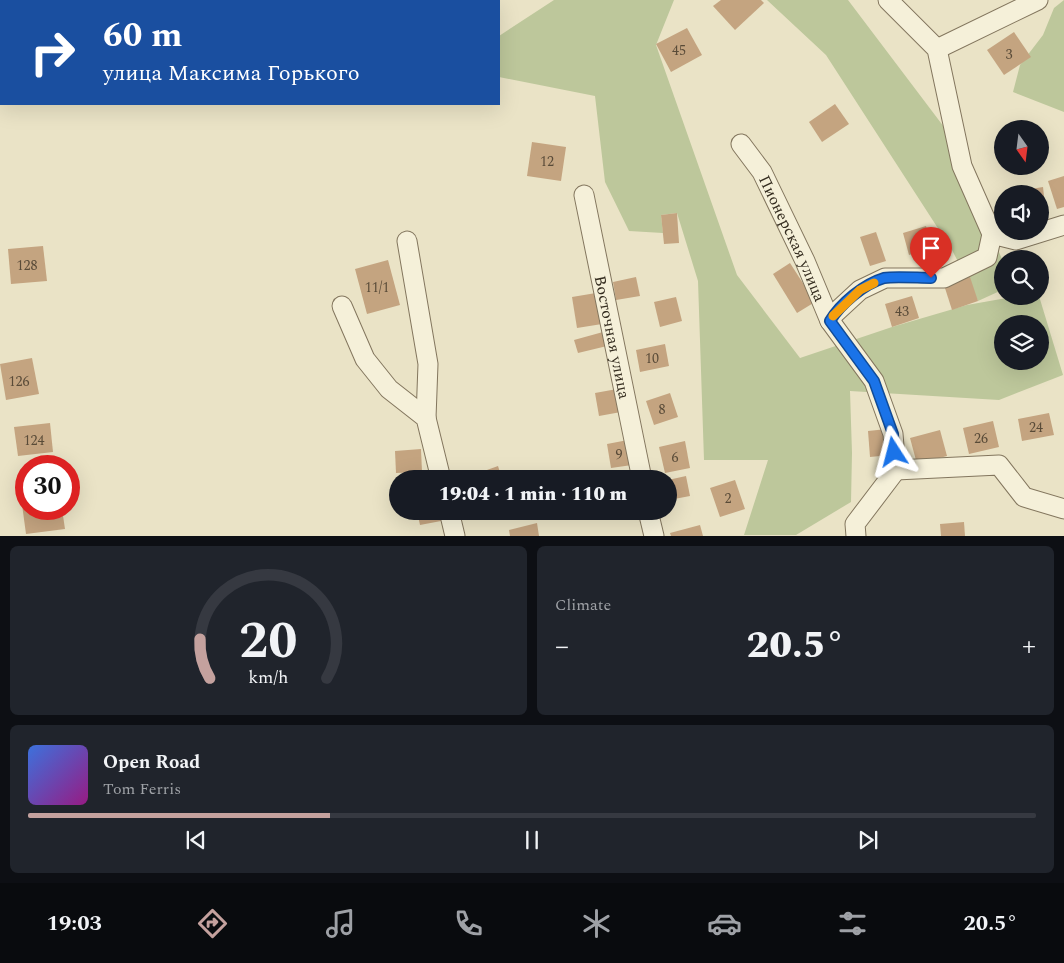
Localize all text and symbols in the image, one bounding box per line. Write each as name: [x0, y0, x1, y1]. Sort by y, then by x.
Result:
text: 60 m: [103, 9, 183, 62]
icon: right: [20, 20, 85, 85]
house number: 45: [672, 40, 686, 61]
house number: 3: [1006, 44, 1013, 65]
text: улица Максима Горького: [103, 57, 360, 90]
north arrow: [994, 120, 1049, 175]
map controls: [994, 120, 1049, 370]
house number: 12: [540, 151, 554, 172]
street label: Пионерская улица: [752, 171, 832, 306]
button: sound: [994, 185, 1049, 240]
pin: [910, 227, 952, 278]
icon: arrive: [917, 234, 945, 262]
button: search: [994, 250, 1049, 305]
house number: 128: [17, 255, 38, 276]
street label: Восточная улица: [588, 273, 636, 401]
house number: 11/1: [365, 277, 389, 298]
house number: 43: [895, 301, 909, 322]
button: layers: [994, 315, 1049, 370]
house number: 10: [645, 348, 659, 369]
house number: 126: [9, 371, 30, 392]
house number: 8: [659, 399, 666, 420]
house number: 24: [1029, 417, 1043, 438]
position arrow: [867, 425, 919, 477]
house number: 26: [974, 428, 988, 449]
house number: 124: [24, 430, 45, 451]
house number: 9: [616, 444, 623, 465]
house number: 6: [672, 447, 679, 468]
speed limit sign: 30: [15, 455, 80, 520]
text: 19:04 · 1 min · 110 m: [439, 480, 627, 509]
house number: 2: [725, 488, 732, 509]
text: Climate: [555, 593, 611, 617]
text: 20: [239, 602, 298, 681]
text: 20.5°: [746, 617, 845, 675]
text: −: [555, 625, 569, 668]
text: +: [1022, 625, 1036, 668]
text: km/h: [248, 664, 289, 691]
text: Open Road: [103, 748, 200, 777]
text: Tom Ferris: [103, 777, 181, 801]
icon: previous: [182, 826, 210, 854]
icon: pause: [518, 826, 546, 854]
icon: next: [854, 826, 882, 854]
icon: directions: [195, 906, 230, 941]
icon: music: [323, 906, 358, 941]
icon: phone: [451, 906, 486, 941]
icon: climate: [579, 906, 614, 941]
icon: car: [707, 906, 742, 941]
icon: filters: [835, 906, 870, 941]
text: 19:03: [47, 907, 102, 940]
text: 20.5°: [963, 907, 1017, 940]

